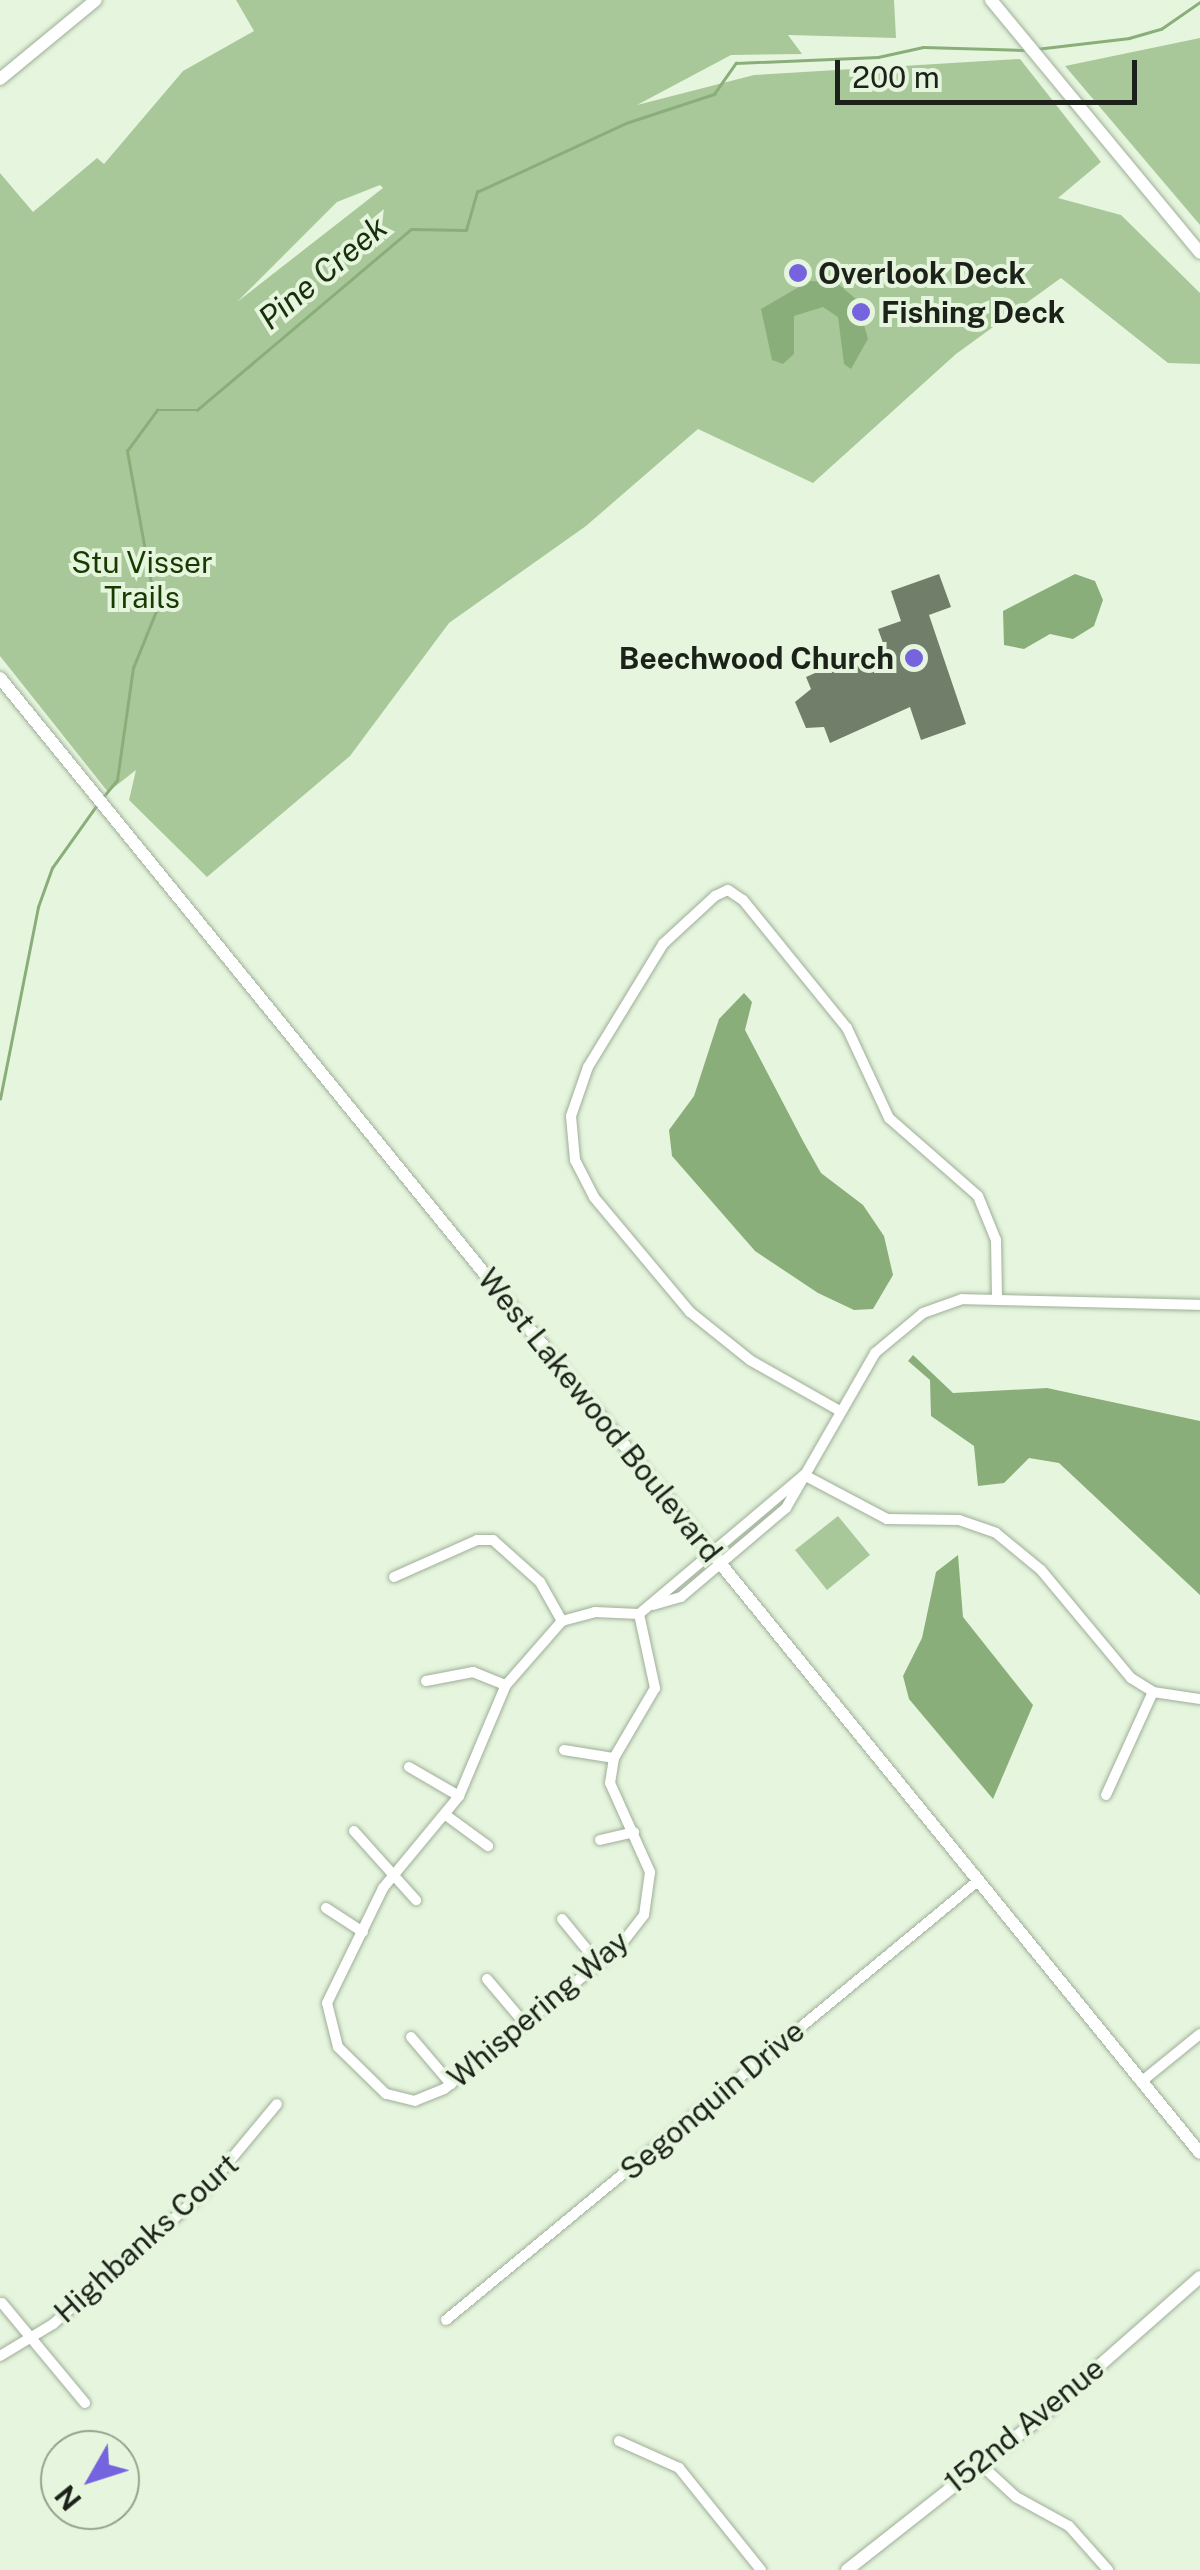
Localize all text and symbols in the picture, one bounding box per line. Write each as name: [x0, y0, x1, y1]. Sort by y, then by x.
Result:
scale bar: [840, 40, 1142, 102]
text: 200 m: [852, 59, 940, 95]
water label: Pine Creek: [251, 208, 395, 338]
place label: Overlook Deck: [818, 255, 1026, 291]
marker: Overlook Deck: [787, 262, 809, 284]
place label: Fishing Deck: [881, 294, 1065, 330]
marker: Fishing Deck: [850, 301, 872, 323]
park label: Stu Visser Trails: [71, 544, 213, 614]
place label: Beechwood Church: [619, 640, 894, 676]
marker: Beechwood Church: [903, 647, 925, 669]
street label: West Lakewood Boulevard: [471, 1261, 729, 1569]
street label: Whispering Way: [440, 1923, 636, 2095]
street label: Segonquin Drive: [613, 2013, 811, 2187]
street label: Highbanks Court: [47, 2146, 245, 2330]
street label: 152nd Avenue: [937, 2350, 1111, 2500]
north arrow: [40, 2430, 140, 2530]
text: N: [48, 2479, 88, 2517]

